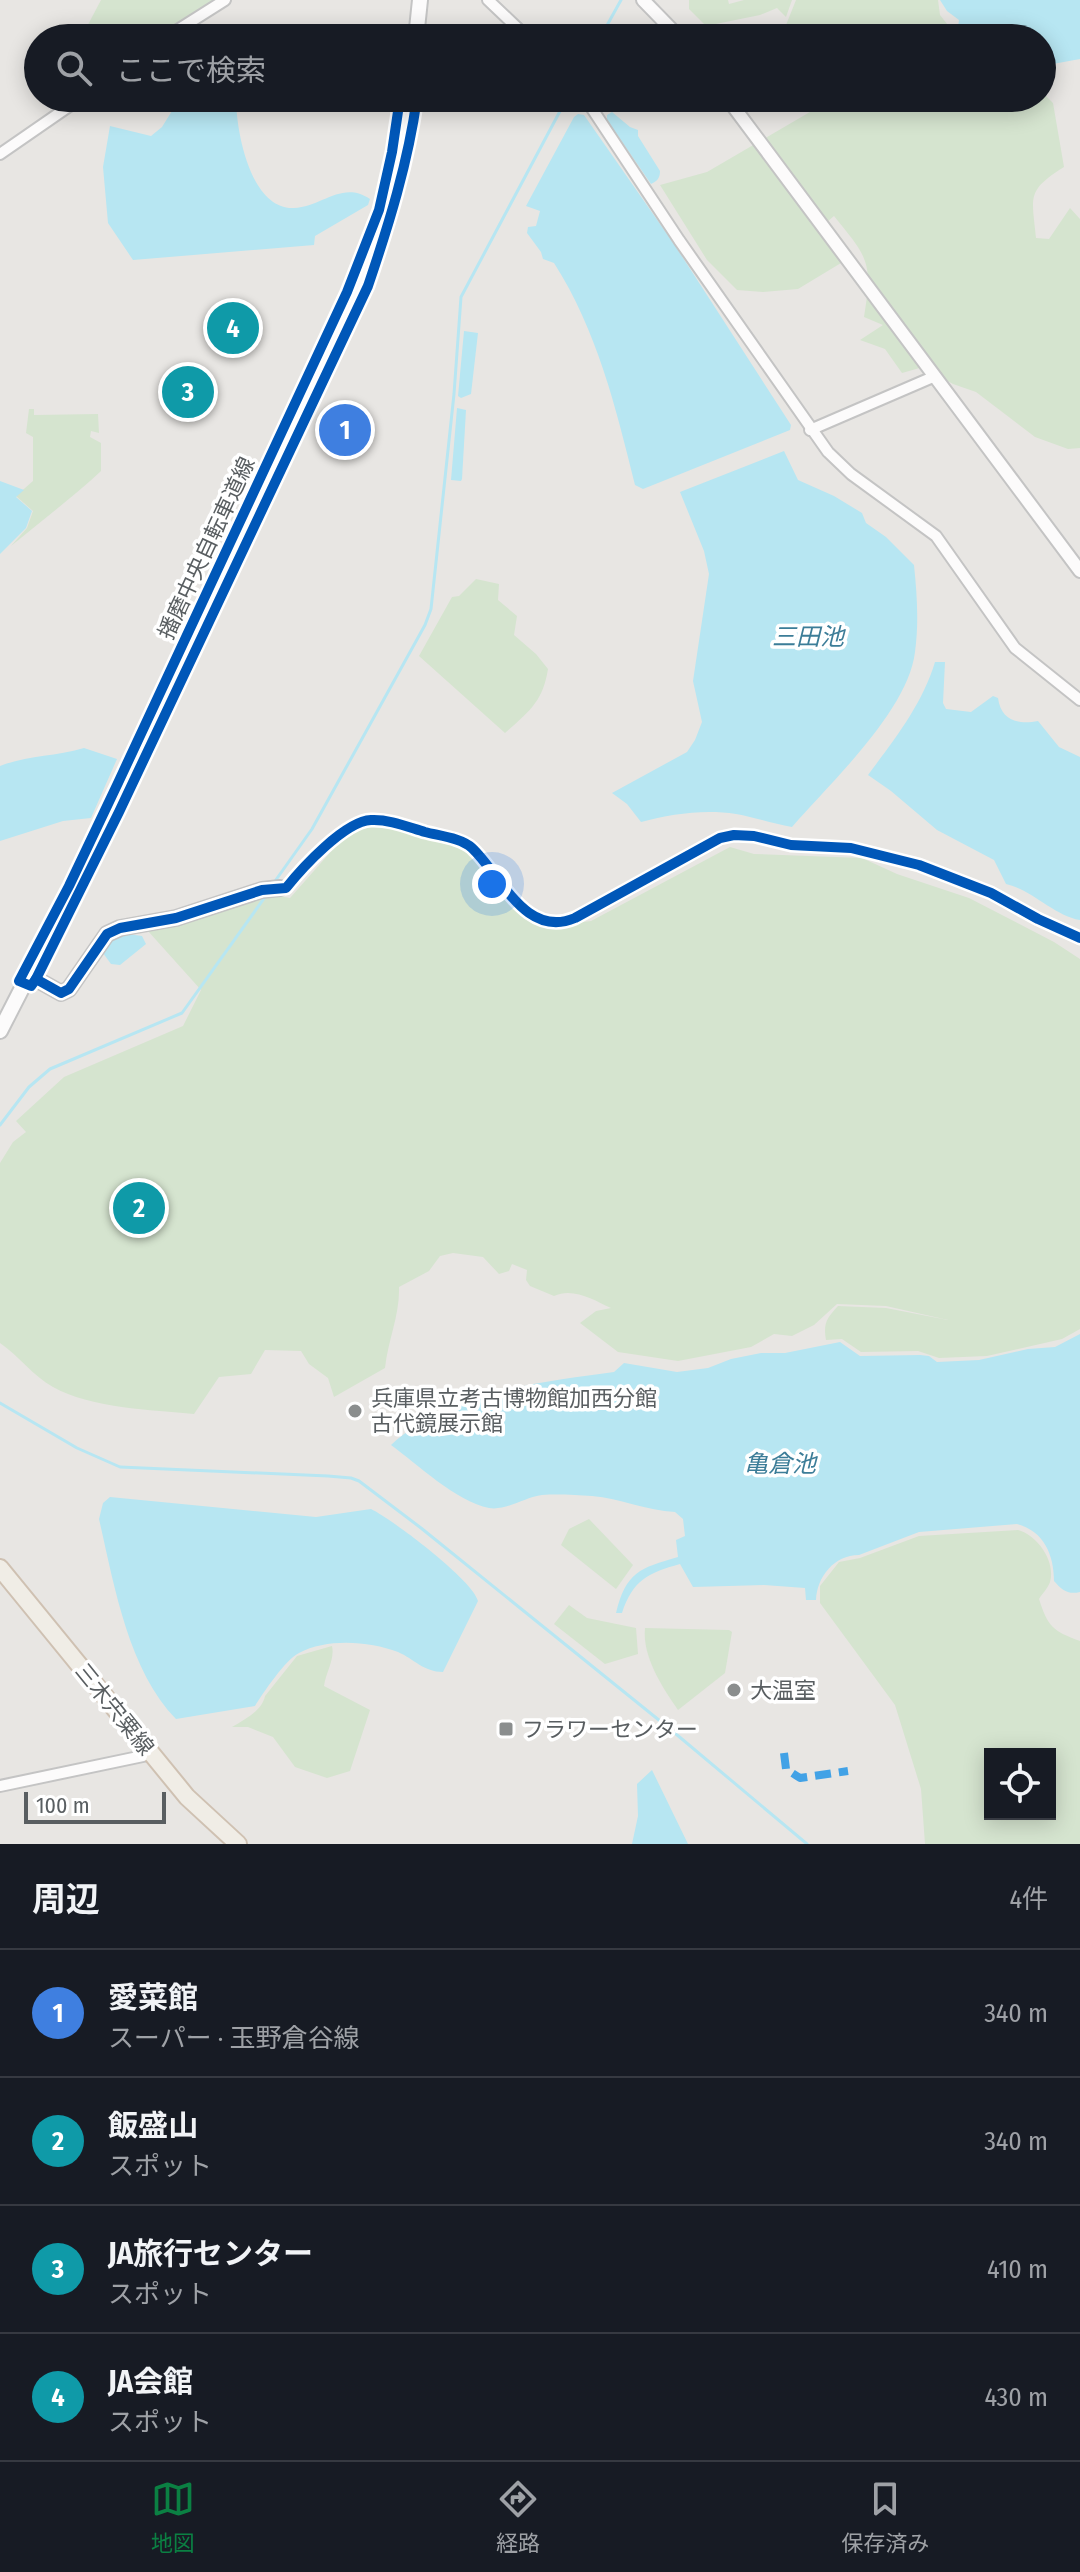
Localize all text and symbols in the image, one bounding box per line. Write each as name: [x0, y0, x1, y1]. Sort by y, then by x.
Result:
search box: [24, 24, 1056, 112]
icon: search: [52, 46, 96, 90]
text: ここで検索: [116, 53, 266, 89]
pin: 4: [207, 298, 259, 358]
pin: 3: [162, 362, 214, 422]
pin: 1: [319, 400, 371, 460]
street label: 播磨中央自転車道線: [152, 453, 261, 644]
water label: 三田池: [772, 623, 846, 651]
your location: [472, 864, 512, 904]
pin: 2: [113, 1178, 165, 1238]
place label: 兵庫県立考古博物館加西分館 古代鏡展示館: [371, 1385, 657, 1437]
marker: 兵庫県立考古博物館加西分館 古代鏡展示館: [346, 1402, 364, 1420]
water label: 亀倉池: [744, 1450, 818, 1478]
street label: 三木宍粟線: [70, 1658, 160, 1761]
place label: 大温室: [750, 1677, 816, 1704]
marker: 大温室: [725, 1681, 743, 1699]
place label: フラワーセンター: [522, 1716, 698, 1743]
marker: フラワーセンター: [497, 1720, 515, 1738]
map controls: [984, 1748, 1056, 1820]
button: locate: [984, 1748, 1056, 1820]
scale bar: [24, 1788, 166, 1824]
text: 100 m: [36, 1792, 90, 1819]
text: 周辺: [32, 1879, 100, 1920]
text: 4件: [1009, 1884, 1048, 1915]
text: 愛菜館: [108, 1980, 198, 2016]
text: 1: [53, 1998, 64, 2029]
text: 340 m: [984, 1998, 1048, 2029]
text: スーパー · 玉野倉谷線: [108, 2023, 359, 2054]
text: 飯盛山: [108, 2108, 198, 2144]
text: 2: [52, 2126, 64, 2157]
text: 340 m: [984, 2126, 1048, 2157]
text: スポット: [108, 2151, 212, 2182]
text: JA旅行センター: [108, 2236, 313, 2272]
text: 3: [52, 2254, 64, 2285]
text: 410 m: [987, 2254, 1048, 2285]
text: スポット: [108, 2279, 212, 2310]
text: JA会館: [108, 2364, 193, 2400]
text: 4: [51, 2382, 65, 2413]
text: 430 m: [984, 2382, 1048, 2413]
text: スポット: [108, 2407, 212, 2438]
tab: 地図: [151, 2477, 195, 2557]
tab: 経路: [496, 2477, 540, 2557]
tab: 保存済み: [841, 2477, 929, 2557]

